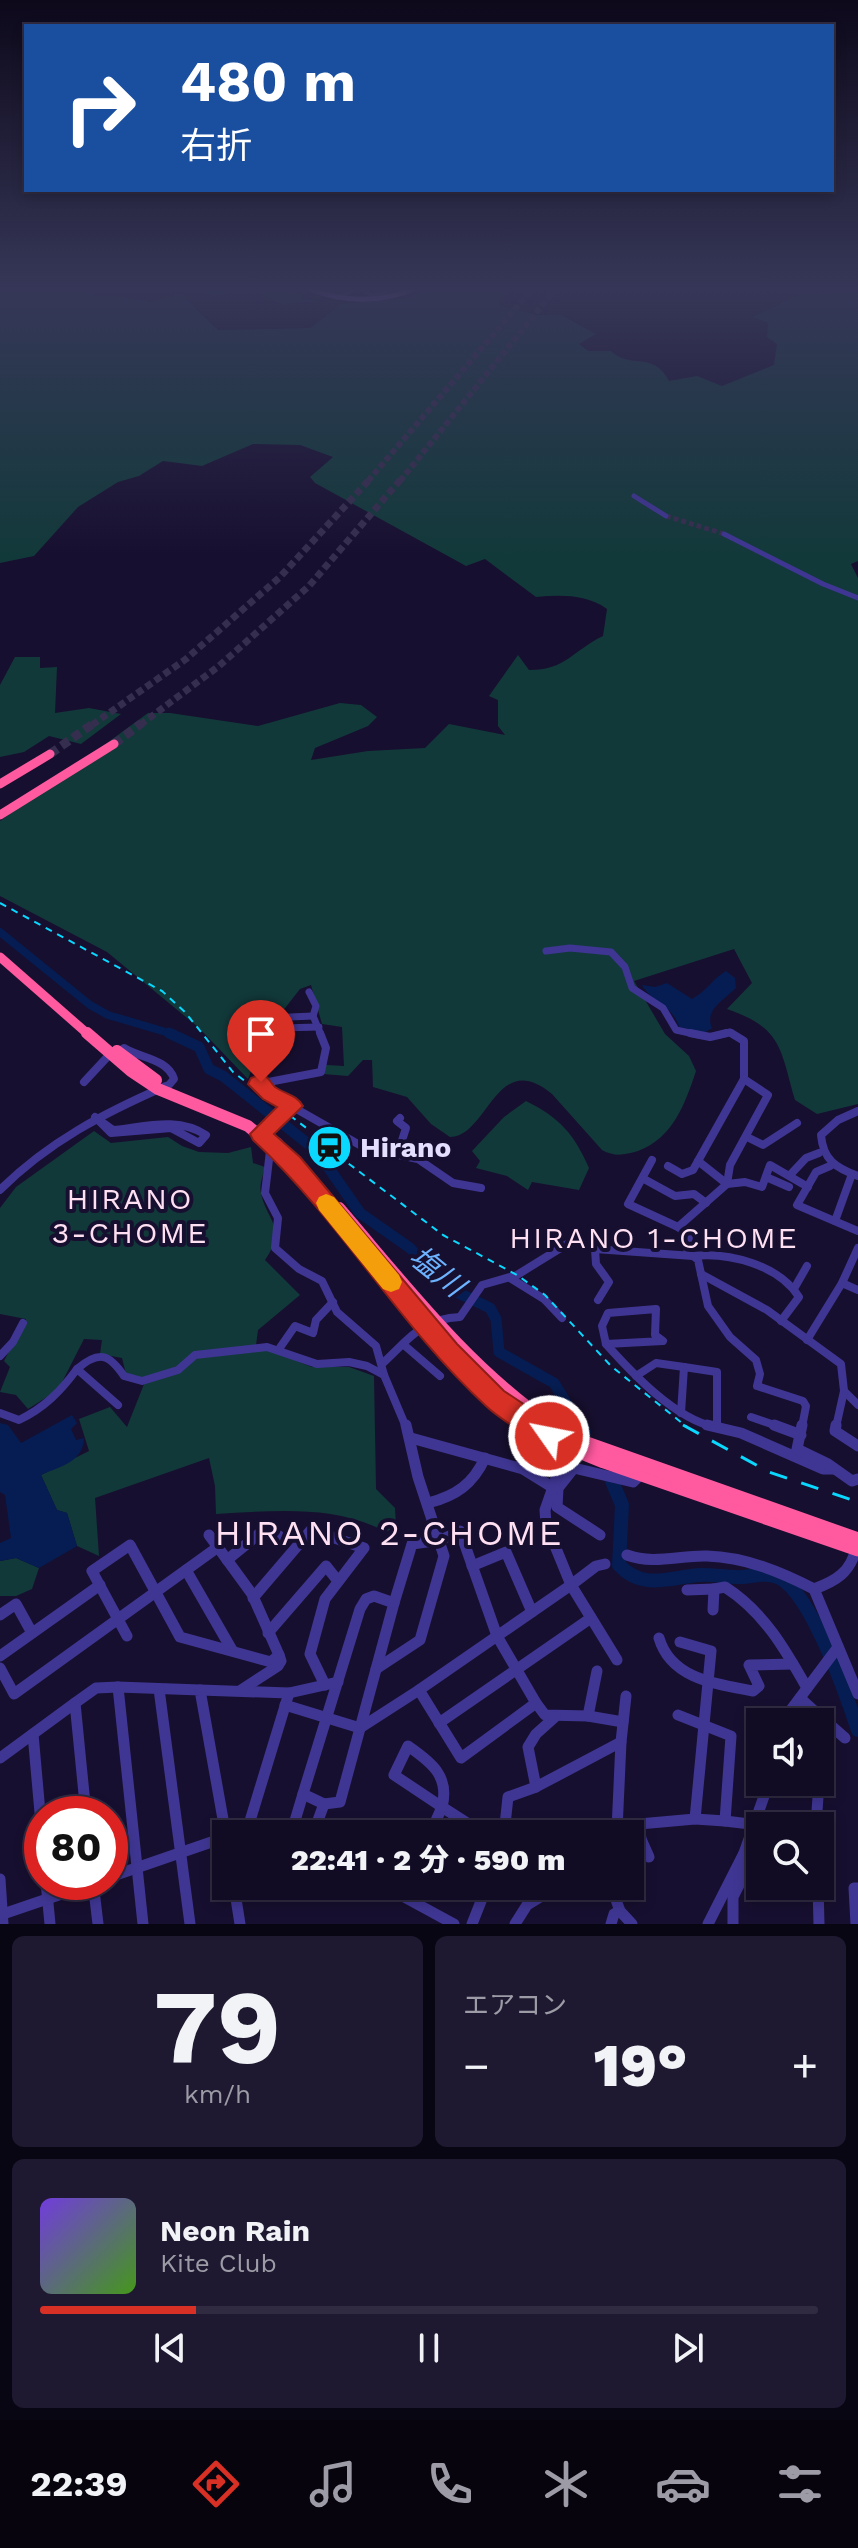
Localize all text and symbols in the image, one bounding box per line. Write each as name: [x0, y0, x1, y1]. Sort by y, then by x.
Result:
text: 480 m: [180, 49, 356, 115]
icon: right: [48, 56, 152, 160]
text: 右折: [180, 125, 252, 167]
pin: [227, 1000, 295, 1082]
icon: arrive: [239, 1012, 283, 1056]
station icon: Hirano: [305, 1123, 353, 1171]
place label: Hirano: [360, 1131, 451, 1164]
district label: HIRANO 3-CHOME: [52, 1181, 208, 1250]
district label: HIRANO 1-CHOME: [509, 1220, 799, 1255]
water label: 塩川: [403, 1239, 474, 1305]
position arrow: [507, 1394, 591, 1478]
district label: HIRANO 2-CHOME: [215, 1512, 563, 1554]
map controls: [746, 1708, 834, 1900]
button: sound: [746, 1708, 834, 1796]
speed limit sign: 80: [24, 1796, 128, 1900]
button: search: [746, 1812, 834, 1900]
text: 22:41 · 2 分 · 590 m: [291, 1842, 565, 1877]
text: 79: [154, 1966, 281, 2088]
text: エアコン: [463, 1990, 567, 2020]
text: 19°: [593, 2030, 688, 2101]
text: −: [463, 2040, 490, 2092]
text: +: [791, 2040, 818, 2092]
text: km/h: [184, 2079, 251, 2109]
text: Neon Rain: [160, 2213, 310, 2248]
text: Kite Club: [160, 2248, 277, 2278]
icon: previous: [148, 2326, 192, 2370]
icon: pause: [407, 2326, 451, 2370]
icon: next: [666, 2326, 710, 2370]
icon: directions: [188, 2456, 244, 2512]
icon: music: [305, 2456, 361, 2512]
icon: phone: [422, 2456, 478, 2512]
icon: climate: [538, 2456, 594, 2512]
icon: car: [655, 2456, 711, 2512]
icon: filters: [772, 2456, 828, 2512]
text: 22:39: [30, 2463, 128, 2505]

